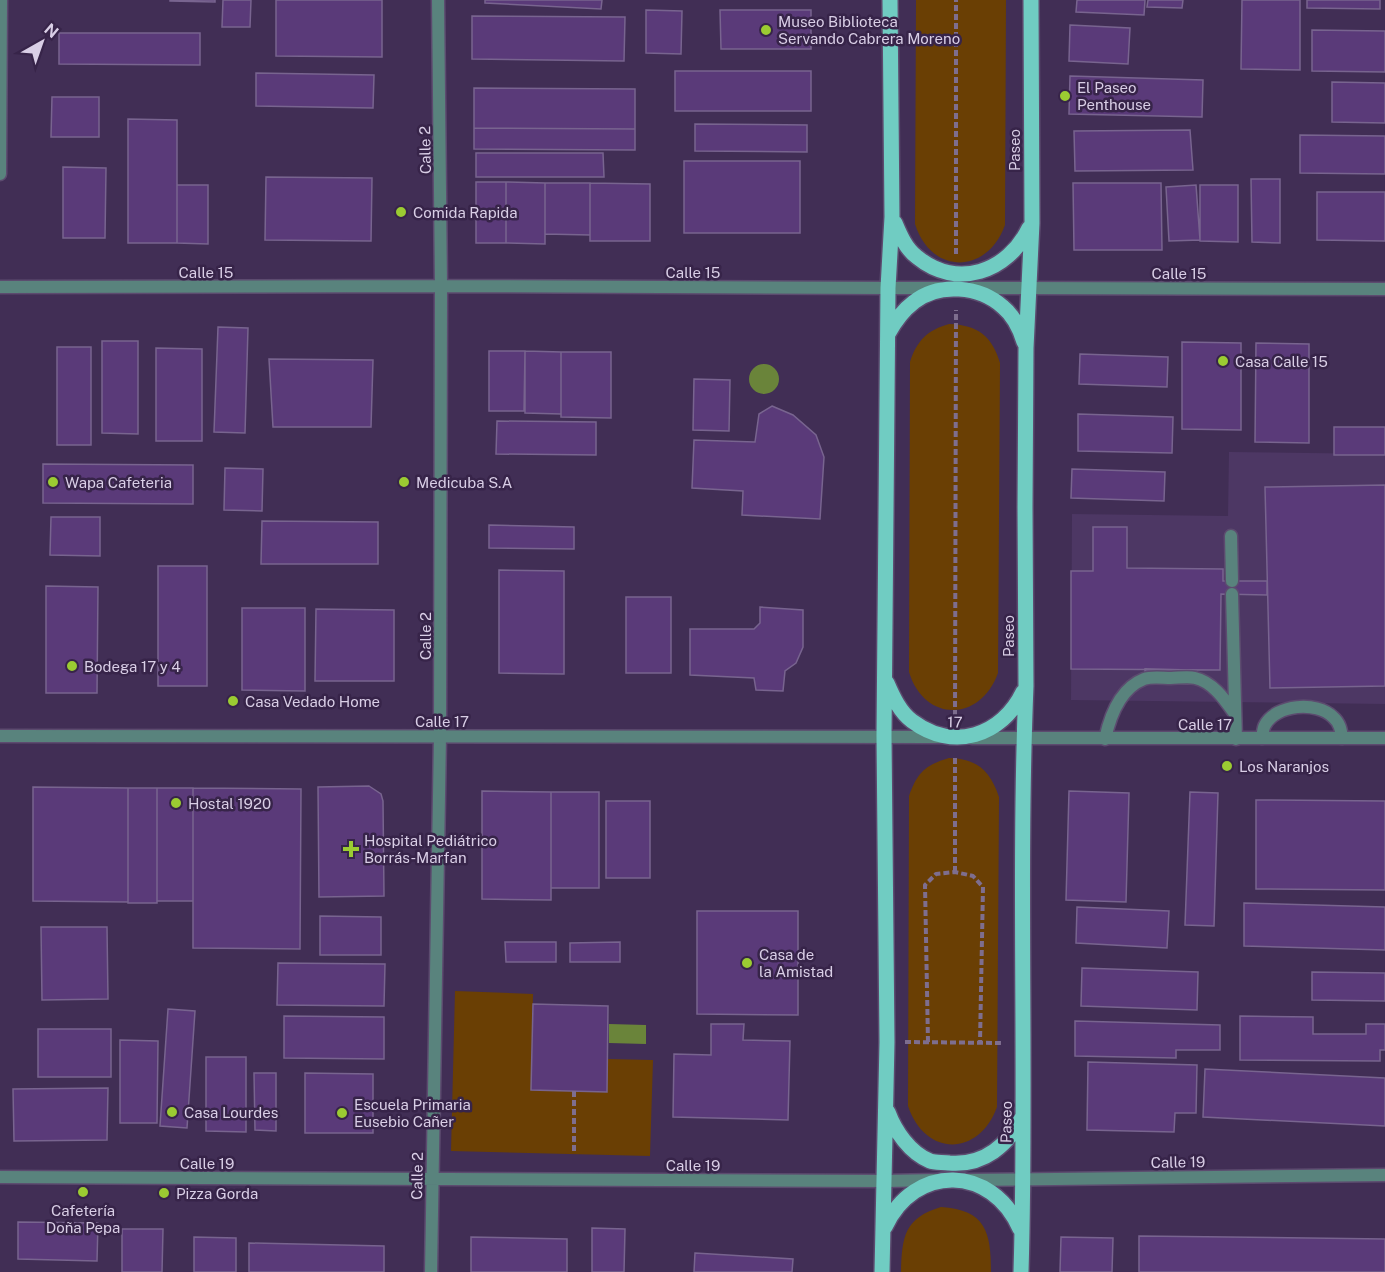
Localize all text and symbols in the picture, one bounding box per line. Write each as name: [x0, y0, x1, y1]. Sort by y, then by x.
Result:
north arrow: [12, 12, 72, 72]
place label: Museo Biblioteca Servando Cabrera Moreno: [778, 13, 960, 47]
text: N: [40, 20, 62, 42]
marker: Museo Biblioteca Servando Cabrera Moreno: [759, 23, 773, 37]
place label: El Paseo Penthouse: [1077, 79, 1151, 113]
marker: El Paseo Penthouse: [1058, 89, 1072, 103]
street label: Calle 2: [416, 126, 434, 174]
street label: Paseo: [1006, 129, 1023, 171]
place label: Comida Rapida: [413, 204, 518, 221]
marker: Comida Rapida: [394, 205, 408, 219]
street label: Calle 15: [179, 264, 233, 281]
street label: Calle 15: [666, 264, 720, 281]
street label: Calle 15: [1152, 265, 1206, 282]
place label: Casa Calle 15: [1235, 353, 1328, 370]
marker: Casa Calle 15: [1216, 354, 1230, 368]
place label: Wapa Cafeteria: [65, 474, 172, 491]
place label: Medicuba S.A: [416, 474, 513, 491]
marker: Wapa Cafeteria: [46, 475, 60, 489]
marker: Medicuba S.A: [397, 475, 411, 489]
street label: Calle 2: [417, 612, 434, 660]
street label: Paseo: [1000, 615, 1017, 657]
place label: Bodega 17 y 4: [84, 658, 181, 675]
marker: Bodega 17 y 4: [65, 659, 79, 673]
place label: Casa Vedado Home: [245, 693, 380, 710]
marker: Casa Vedado Home: [226, 694, 240, 708]
street label: Calle 17: [415, 713, 469, 730]
street label: 17: [947, 713, 963, 731]
street label: Calle 17: [1178, 716, 1232, 733]
place label: Los Naranjos: [1239, 758, 1329, 775]
marker: Los Naranjos: [1220, 759, 1234, 773]
place label: Hostal 1920: [188, 795, 271, 812]
marker: Hostal 1920: [169, 796, 183, 810]
place label: Hospital Pediátrico Borrás-Marfan: [364, 832, 497, 866]
marker: Hospital Pediátrico Borrás-Marfan: [342, 840, 360, 858]
place label: Casa de la Amistad: [759, 946, 833, 980]
marker: Casa de la Amistad: [740, 956, 754, 970]
place label: Escuela Primaria Eusebio Cañer: [354, 1096, 471, 1130]
street label: Paseo: [997, 1101, 1015, 1143]
place label: Casa Lourdes: [184, 1104, 278, 1121]
marker: Casa Lourdes: [165, 1105, 179, 1119]
marker: Escuela Primaria Eusebio Cañer: [335, 1106, 349, 1120]
street label: Calle 2: [408, 1152, 426, 1200]
street label: Calle 19: [1151, 1153, 1205, 1171]
street label: Calle 19: [180, 1155, 234, 1172]
street label: Calle 19: [666, 1157, 720, 1174]
marker: Cafetería Doña Pepa: [76, 1185, 90, 1199]
place label: Pizza Gorda: [176, 1185, 258, 1202]
marker: Pizza Gorda: [157, 1186, 171, 1200]
place label: Cafetería Doña Pepa: [46, 1202, 120, 1236]

